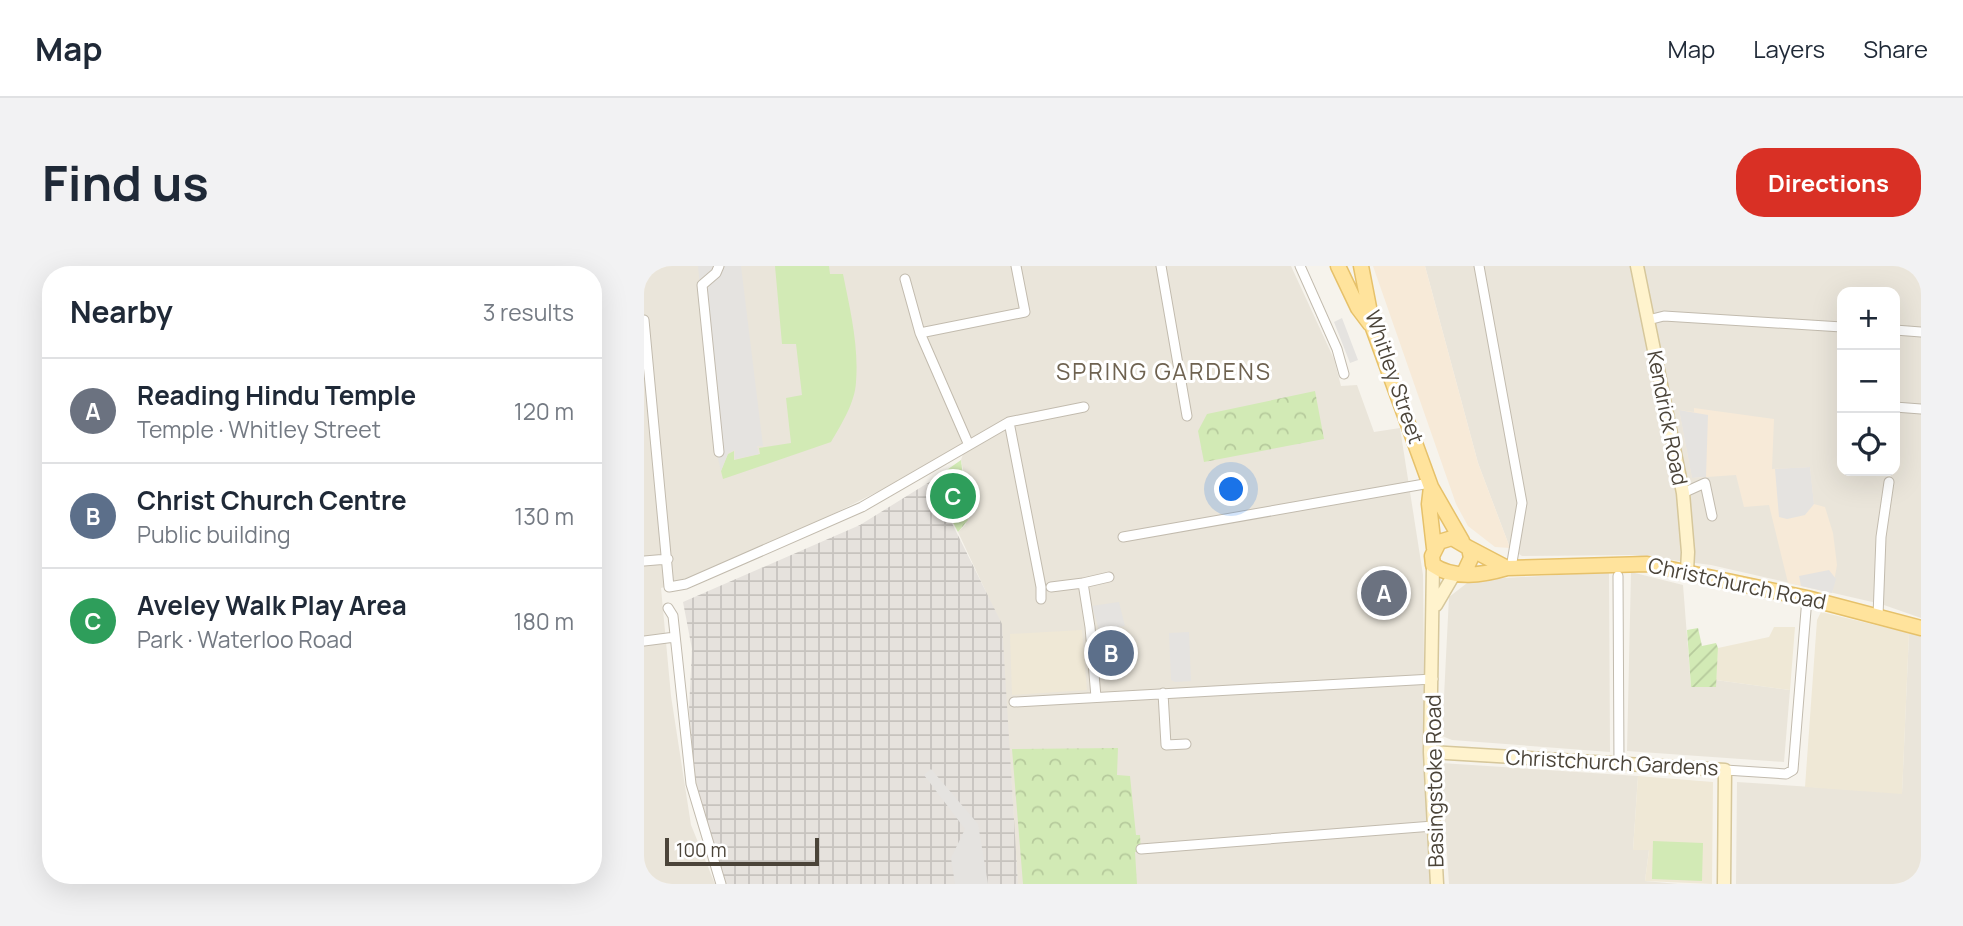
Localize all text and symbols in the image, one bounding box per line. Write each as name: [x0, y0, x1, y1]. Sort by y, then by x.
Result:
text: Map: [35, 26, 103, 71]
text: Map: [1668, 32, 1715, 65]
text: Layers: [1753, 32, 1825, 65]
text: Share: [1863, 32, 1928, 65]
button: Directions: [1736, 148, 1921, 217]
text: Find us: [42, 149, 209, 216]
map controls: [1837, 287, 1900, 476]
button: +: [1837, 287, 1900, 350]
text: Nearby: [70, 291, 173, 332]
text: 3 results: [483, 296, 574, 328]
street label: Whitley Street: [1359, 306, 1431, 447]
street label: Kendrick Road: [1641, 348, 1695, 488]
button: −: [1837, 350, 1900, 413]
district label: SPRING GARDENS: [1056, 355, 1272, 387]
text: Reading Hindu Temple: [137, 377, 416, 413]
text: A: [85, 395, 101, 427]
text: 120 m: [514, 395, 574, 427]
text: Temple · Whitley Street: [137, 413, 381, 445]
button: locate: [1837, 413, 1900, 476]
pin: C: [930, 470, 976, 522]
your location: [1214, 472, 1248, 506]
text: Christ Church Centre: [137, 482, 407, 518]
text: B: [86, 500, 100, 532]
text: 130 m: [514, 500, 574, 532]
text: Public building: [137, 518, 291, 550]
street label: Christchurch Road: [1646, 551, 1829, 616]
pin: A: [1361, 567, 1407, 619]
text: Aveley Walk Play Area: [137, 587, 407, 623]
text: C: [85, 605, 102, 637]
text: 180 m: [514, 605, 574, 637]
text: Park · Waterloo Road: [137, 623, 353, 655]
pin: B: [1088, 627, 1134, 679]
street label: Basingstoke Road: [1418, 694, 1450, 868]
street label: Christchurch Gardens: [1505, 742, 1719, 782]
scale bar: [665, 835, 819, 867]
text: 100 m: [676, 837, 727, 863]

